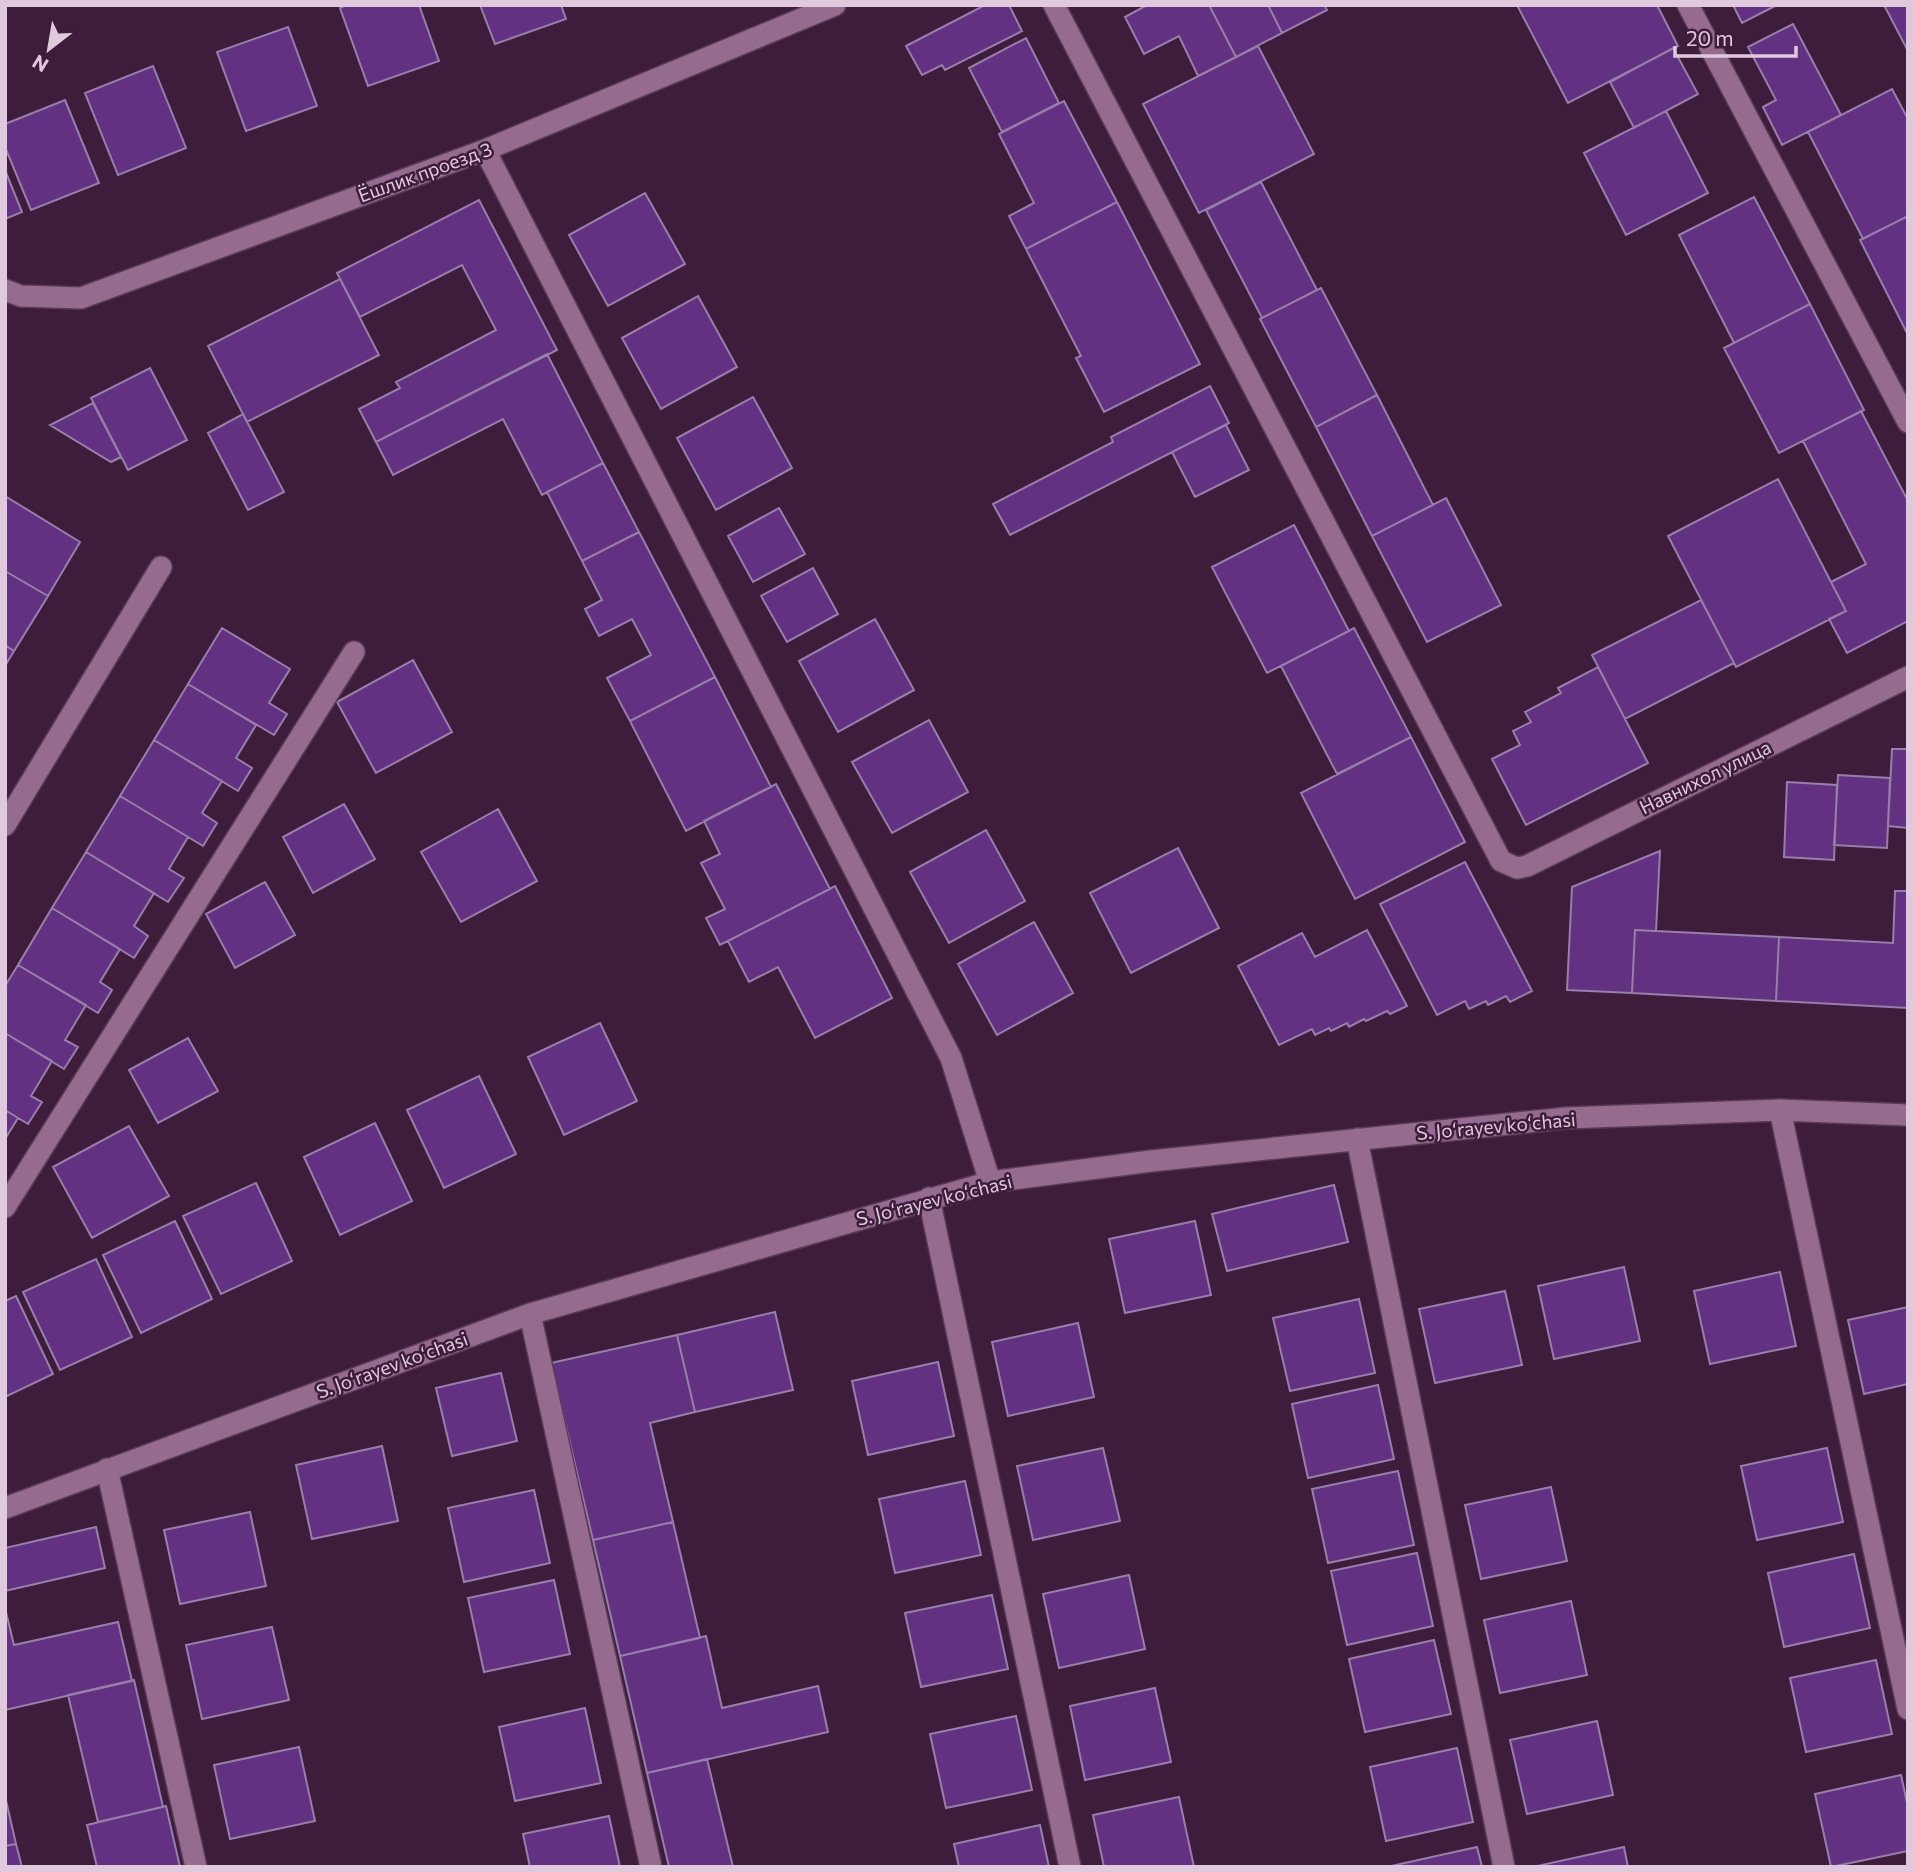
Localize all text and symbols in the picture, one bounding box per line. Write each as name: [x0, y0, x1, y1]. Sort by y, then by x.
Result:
north arrow: [14, 14, 84, 84]
scale bar: [1675, 14, 1796, 58]
text: 20 m: [1686, 25, 1734, 50]
text: N: [28, 50, 52, 78]
street label: Ёшлик проезд 3: [355, 137, 495, 206]
street label: Навнихол улица: [1635, 735, 1774, 818]
street label: S. Joʻrayev koʻchasi: [1415, 1107, 1576, 1144]
street label: S. Joʻrayev koʻchasi: [854, 1169, 1014, 1230]
street label: S. Joʻrayev koʻchasi: [313, 1326, 471, 1403]

